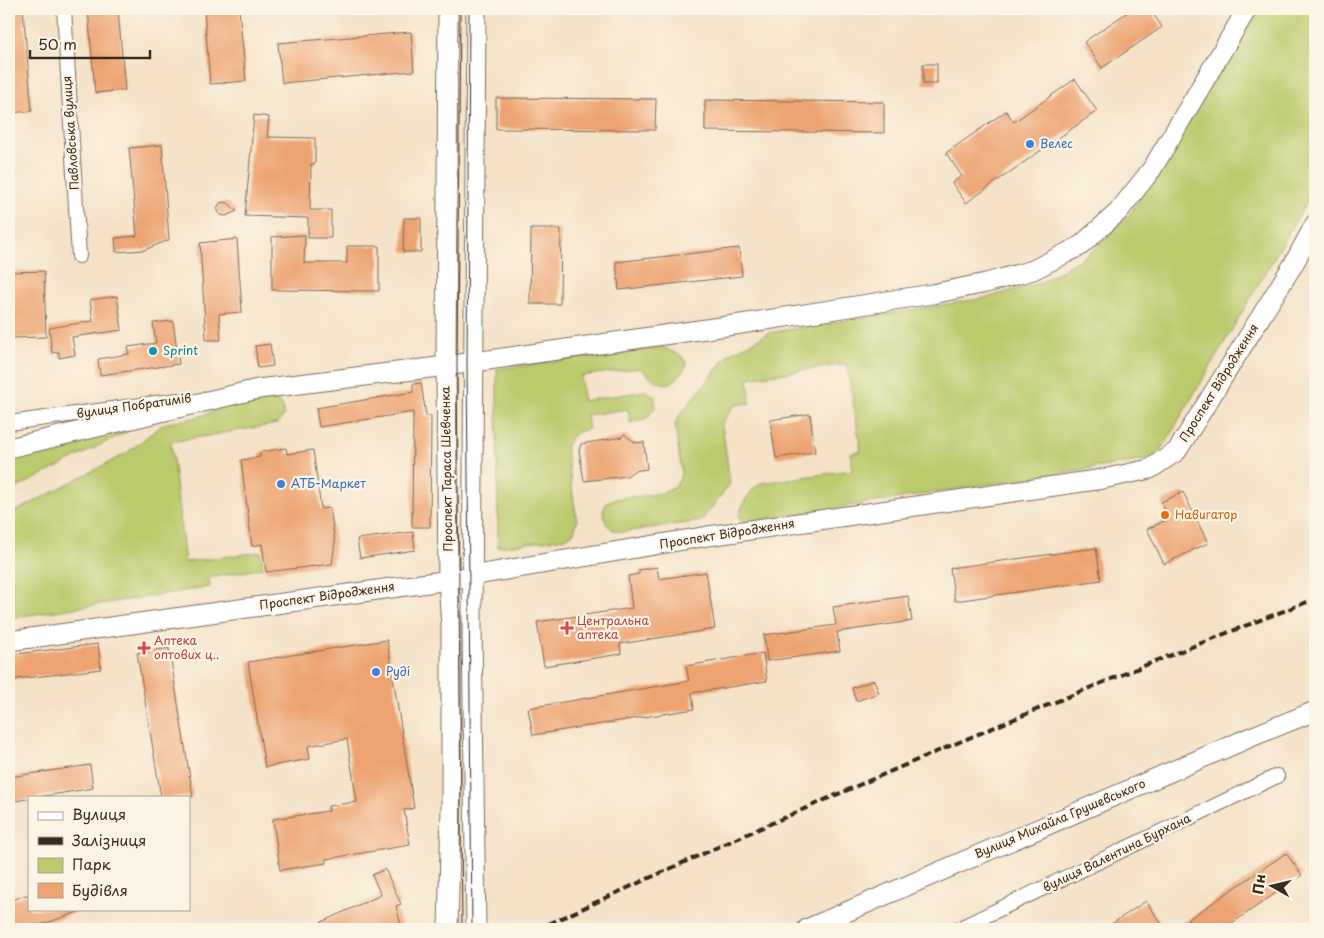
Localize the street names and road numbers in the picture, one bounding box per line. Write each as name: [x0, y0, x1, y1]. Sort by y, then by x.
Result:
street label: Павловська вулиця: [57, 75, 83, 191]
street label: Проспект Відродження: [1174, 320, 1262, 445]
street label: Проспект Тараса Шевченка: [436, 386, 456, 552]
street label: вулиця Побратимів: [75, 388, 192, 422]
street label: Проспект Відродження: [658, 513, 796, 553]
street label: Проспект Відродження: [258, 577, 396, 613]
street label: Вулиця Михайла Грушевського: [971, 774, 1148, 862]
street label: вулиця Валентина Бурхана: [1039, 808, 1194, 896]

